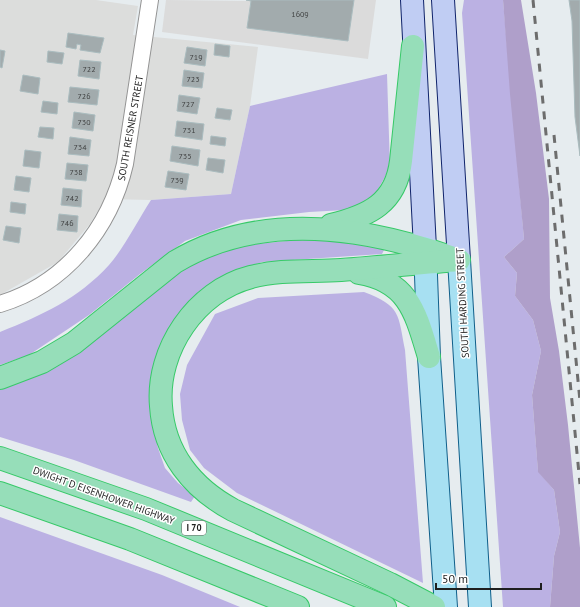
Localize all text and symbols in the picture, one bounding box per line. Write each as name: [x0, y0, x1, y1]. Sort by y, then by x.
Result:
house number: 1609: [291, 9, 309, 19]
house number: 719: [189, 52, 203, 62]
house number: 722: [82, 64, 96, 74]
street label: SOUTH REISNER STREET: [115, 74, 146, 182]
house number: 723: [186, 74, 200, 84]
house number: 726: [77, 91, 91, 101]
house number: 727: [181, 99, 195, 109]
house number: 730: [77, 117, 91, 127]
house number: 731: [182, 125, 196, 135]
house number: 734: [73, 142, 87, 152]
house number: 735: [178, 151, 192, 161]
house number: 738: [69, 167, 83, 177]
house number: 739: [170, 175, 184, 185]
house number: 742: [65, 193, 79, 203]
house number: 746: [60, 218, 74, 228]
street label: SOUTH HARDING STREET: [453, 247, 472, 358]
street label: DWIGHT D EISENHOWER HIGHWAY: [31, 464, 177, 527]
road number: I 70: [182, 521, 206, 535]
scale bar: [436, 565, 541, 591]
text: 50 m: [442, 571, 468, 586]

